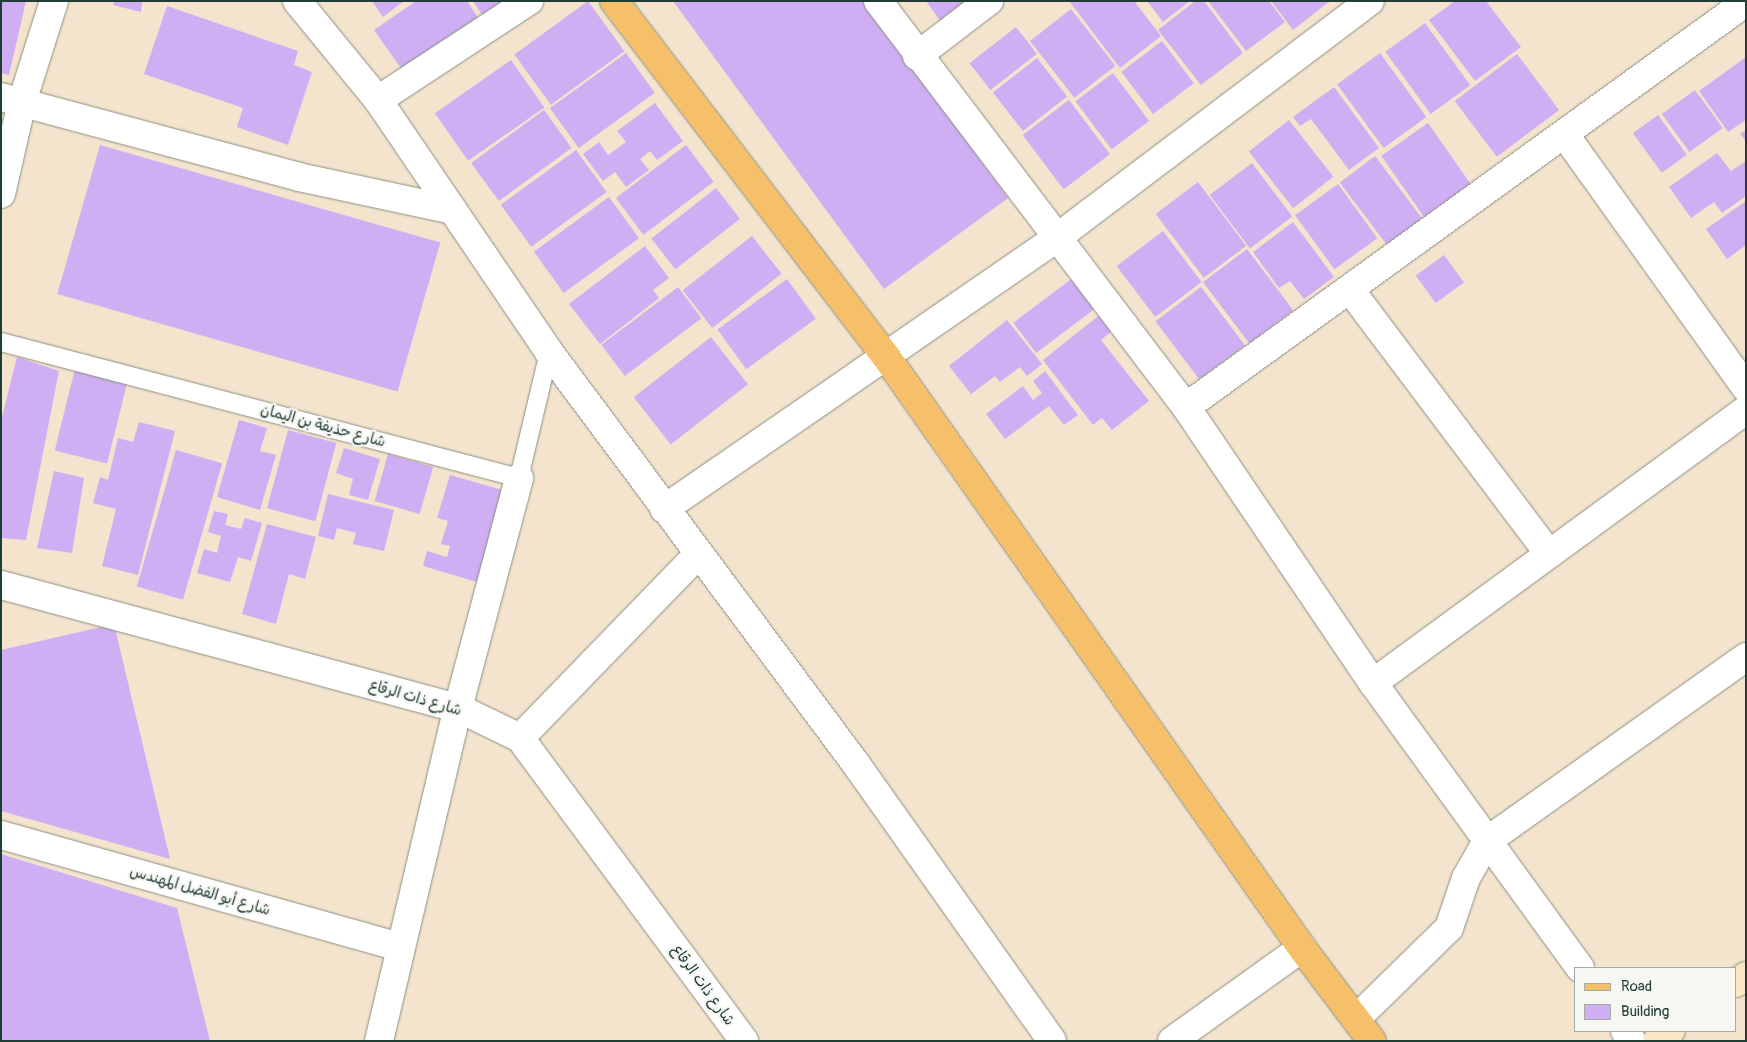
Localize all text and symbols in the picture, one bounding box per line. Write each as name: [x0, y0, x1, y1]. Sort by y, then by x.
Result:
street label: شارع حذيفة بن اليمان: [259, 401, 387, 451]
street label: شارع ذات الرقاع: [367, 676, 463, 720]
street label: شارع أبو الفضل المهندس: [128, 862, 272, 920]
street label: شارع ذات الرقاع: [668, 941, 738, 1029]
legend: [1574, 967, 1737, 1032]
text: Road: [1621, 977, 1652, 996]
text: Building: [1621, 1002, 1669, 1021]

